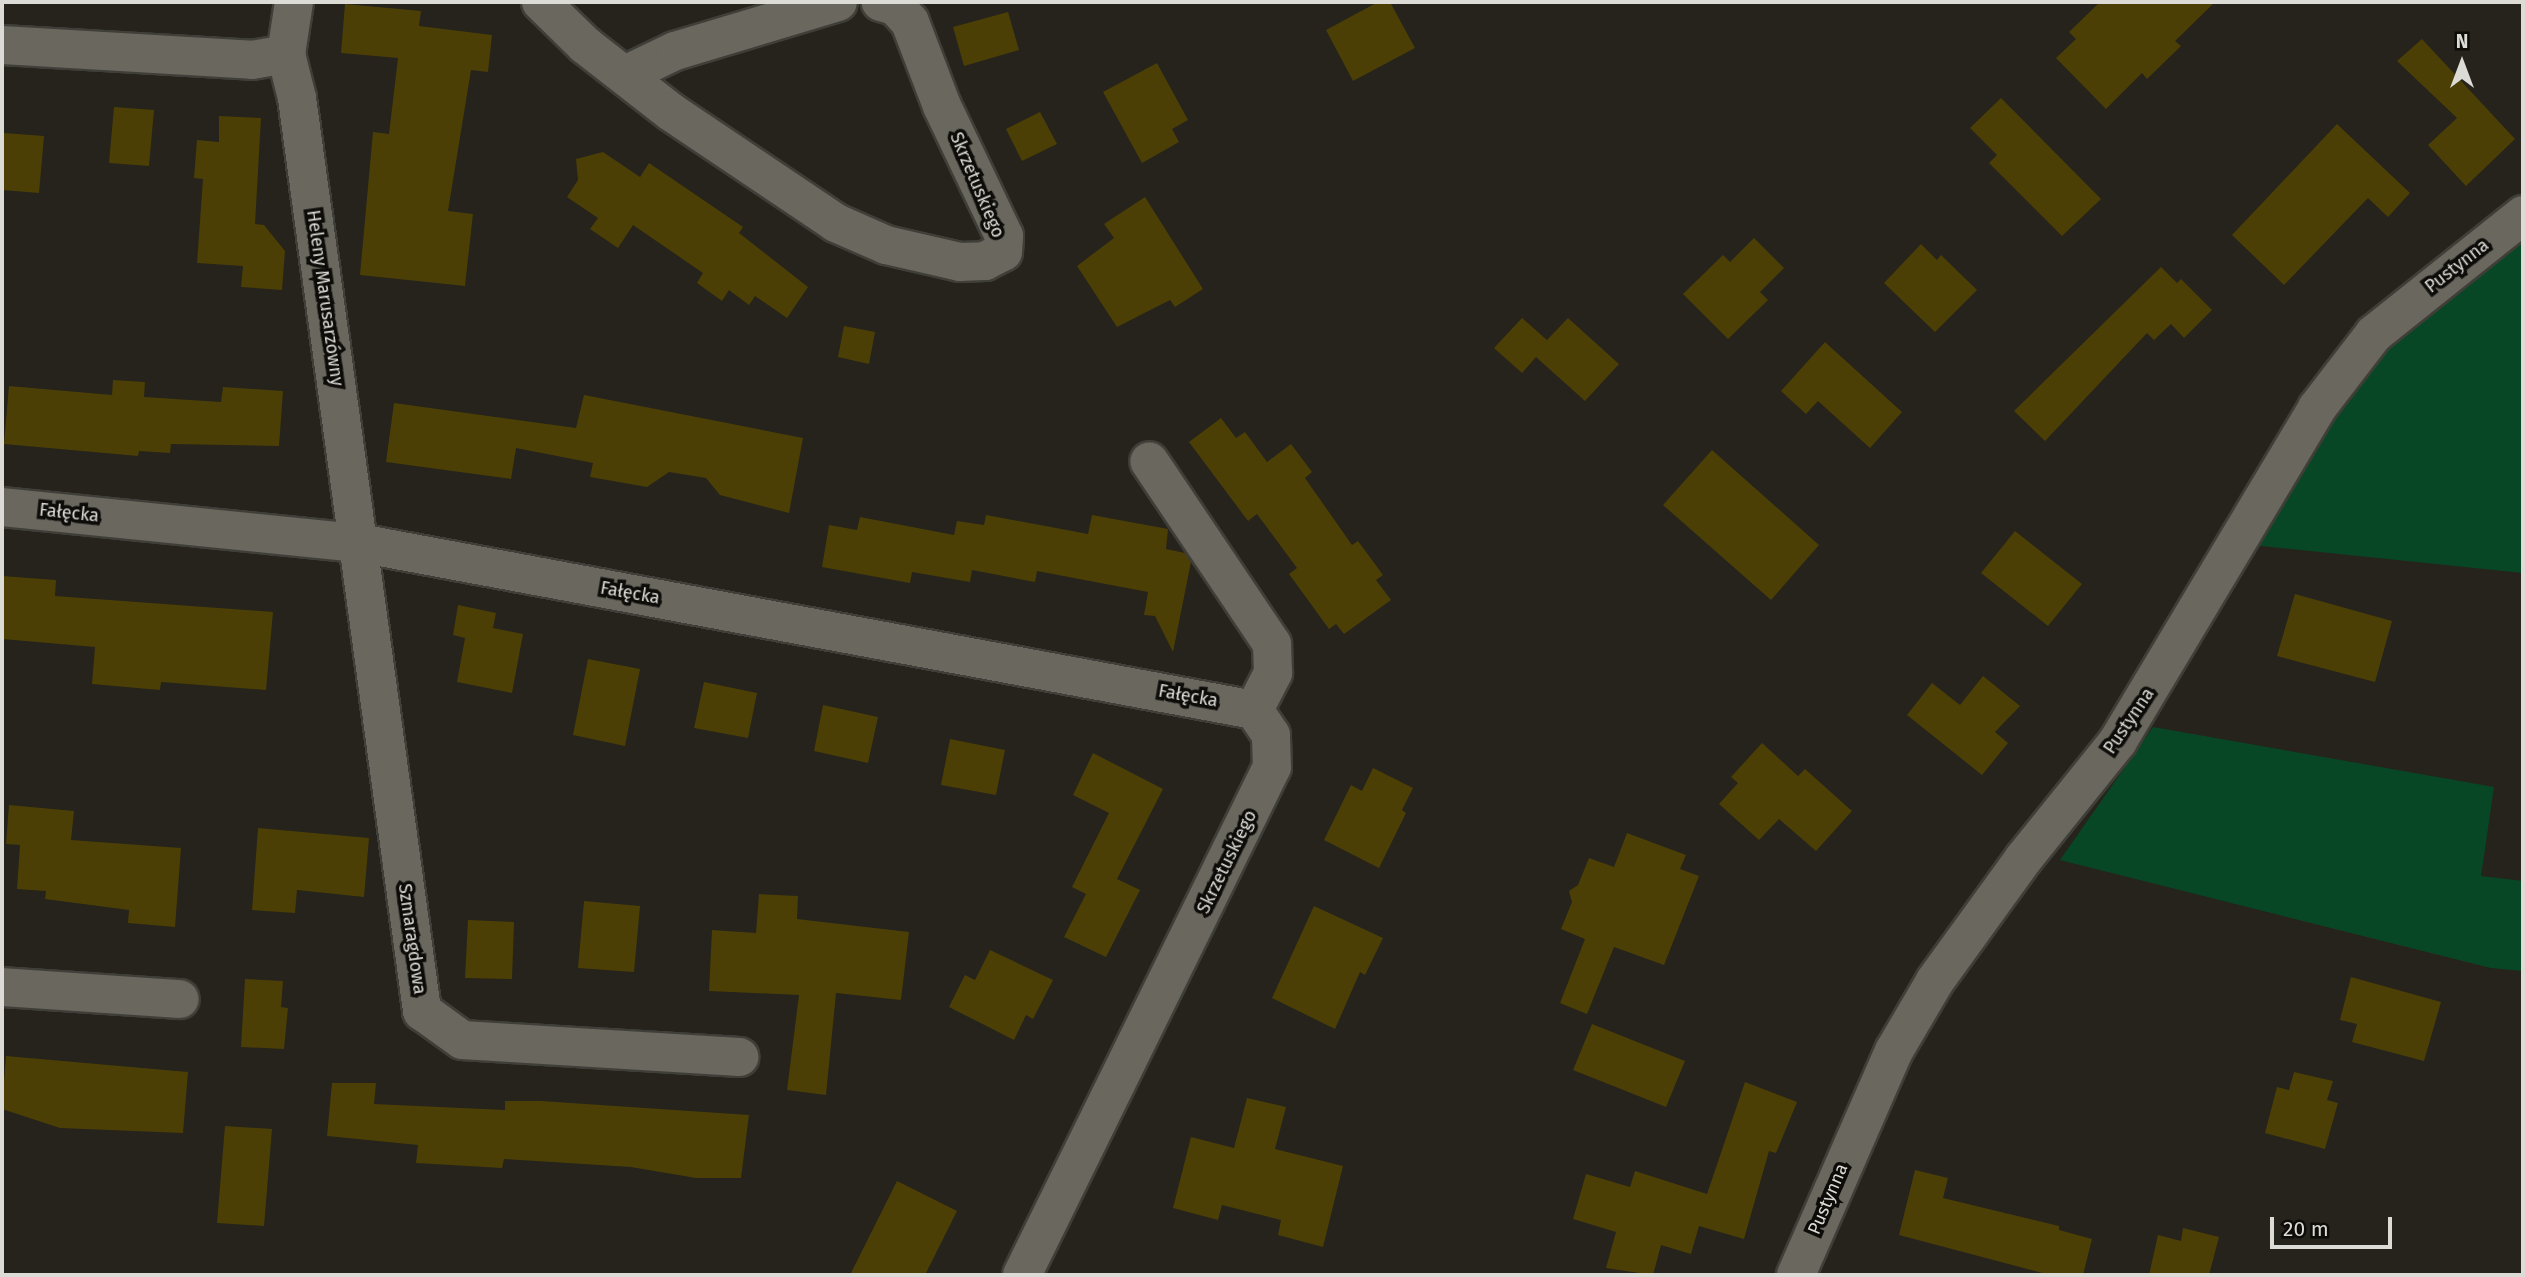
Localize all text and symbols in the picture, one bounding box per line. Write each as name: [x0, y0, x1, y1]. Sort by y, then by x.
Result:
north arrow: [2427, 28, 2497, 98]
text: N: [2456, 30, 2468, 53]
street label: Skrzetuskiego: [945, 129, 1009, 241]
street label: Heleny Marusarzówny: [302, 209, 348, 387]
street label: Pustynna: [2421, 234, 2493, 298]
street label: Fałęcka: [38, 499, 100, 527]
street label: Fałęcka: [599, 577, 661, 609]
street label: Fałęcka: [1157, 680, 1219, 712]
street label: Pustynna: [2099, 684, 2159, 758]
street label: Skrzetuskiego: [1193, 807, 1261, 917]
street label: Szmaragdowa: [394, 882, 430, 996]
street label: Pustynna: [1803, 1160, 1853, 1238]
scale bar: [2273, 1204, 2396, 1248]
text: 20 m: [2283, 1216, 2329, 1242]

